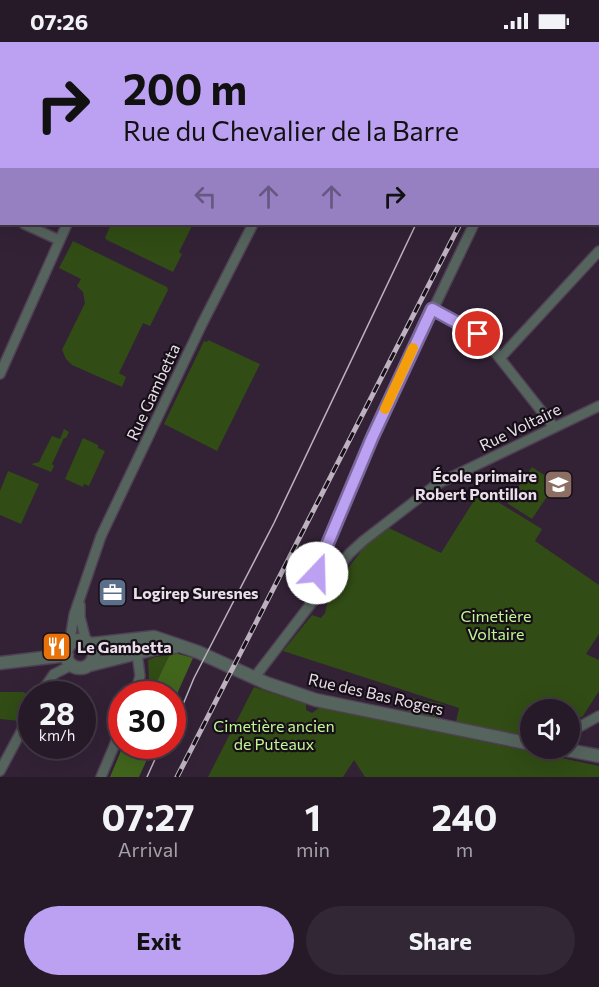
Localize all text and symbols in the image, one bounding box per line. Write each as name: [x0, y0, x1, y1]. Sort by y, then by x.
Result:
text: 07:26: [30, 8, 88, 35]
text: 200 m: [123, 62, 247, 114]
icon: right: [24, 66, 102, 144]
text: Rue du Chevalier de la Barre: [123, 114, 459, 147]
icon: left: [189, 180, 222, 213]
icon: ahead: [252, 180, 285, 213]
icon: ahead: [315, 180, 348, 213]
icon: right: [378, 180, 411, 213]
pin: [452, 308, 503, 359]
icon: arrive: [461, 317, 494, 350]
street label: Rue Gambetta: [122, 340, 183, 443]
street label: Rue Voltaire: [476, 399, 564, 454]
place label: École primaire Robert Pontillon: [415, 466, 537, 503]
school or university icon: École primaire Robert Pontillon: [542, 469, 574, 501]
position arrow: [285, 541, 349, 605]
office icon: Logirep Suresnes: [96, 577, 128, 609]
place label: Logirep Suresnes: [133, 583, 259, 602]
park label: Cimetière Voltaire: [460, 606, 532, 643]
restaurant icon: Le Gambetta: [40, 631, 72, 663]
place label: Le Gambetta: [77, 637, 172, 656]
street label: Rue des Bas Rogers: [307, 669, 446, 718]
speed limit sign: 30: [108, 681, 186, 759]
text: 28: [39, 694, 75, 731]
map controls: [520, 699, 580, 759]
button: sound: [520, 699, 580, 759]
park label: Cimetière ancien de Puteaux: [213, 716, 335, 753]
text: km/h: [39, 726, 75, 744]
text: 07:27: [102, 794, 194, 838]
text: 1: [305, 794, 321, 838]
text: 240: [432, 794, 498, 838]
text: Arrival: [118, 837, 178, 861]
text: min: [296, 837, 330, 861]
text: m: [456, 837, 473, 861]
button: Exit: [24, 906, 294, 975]
button: Share: [306, 906, 575, 975]

